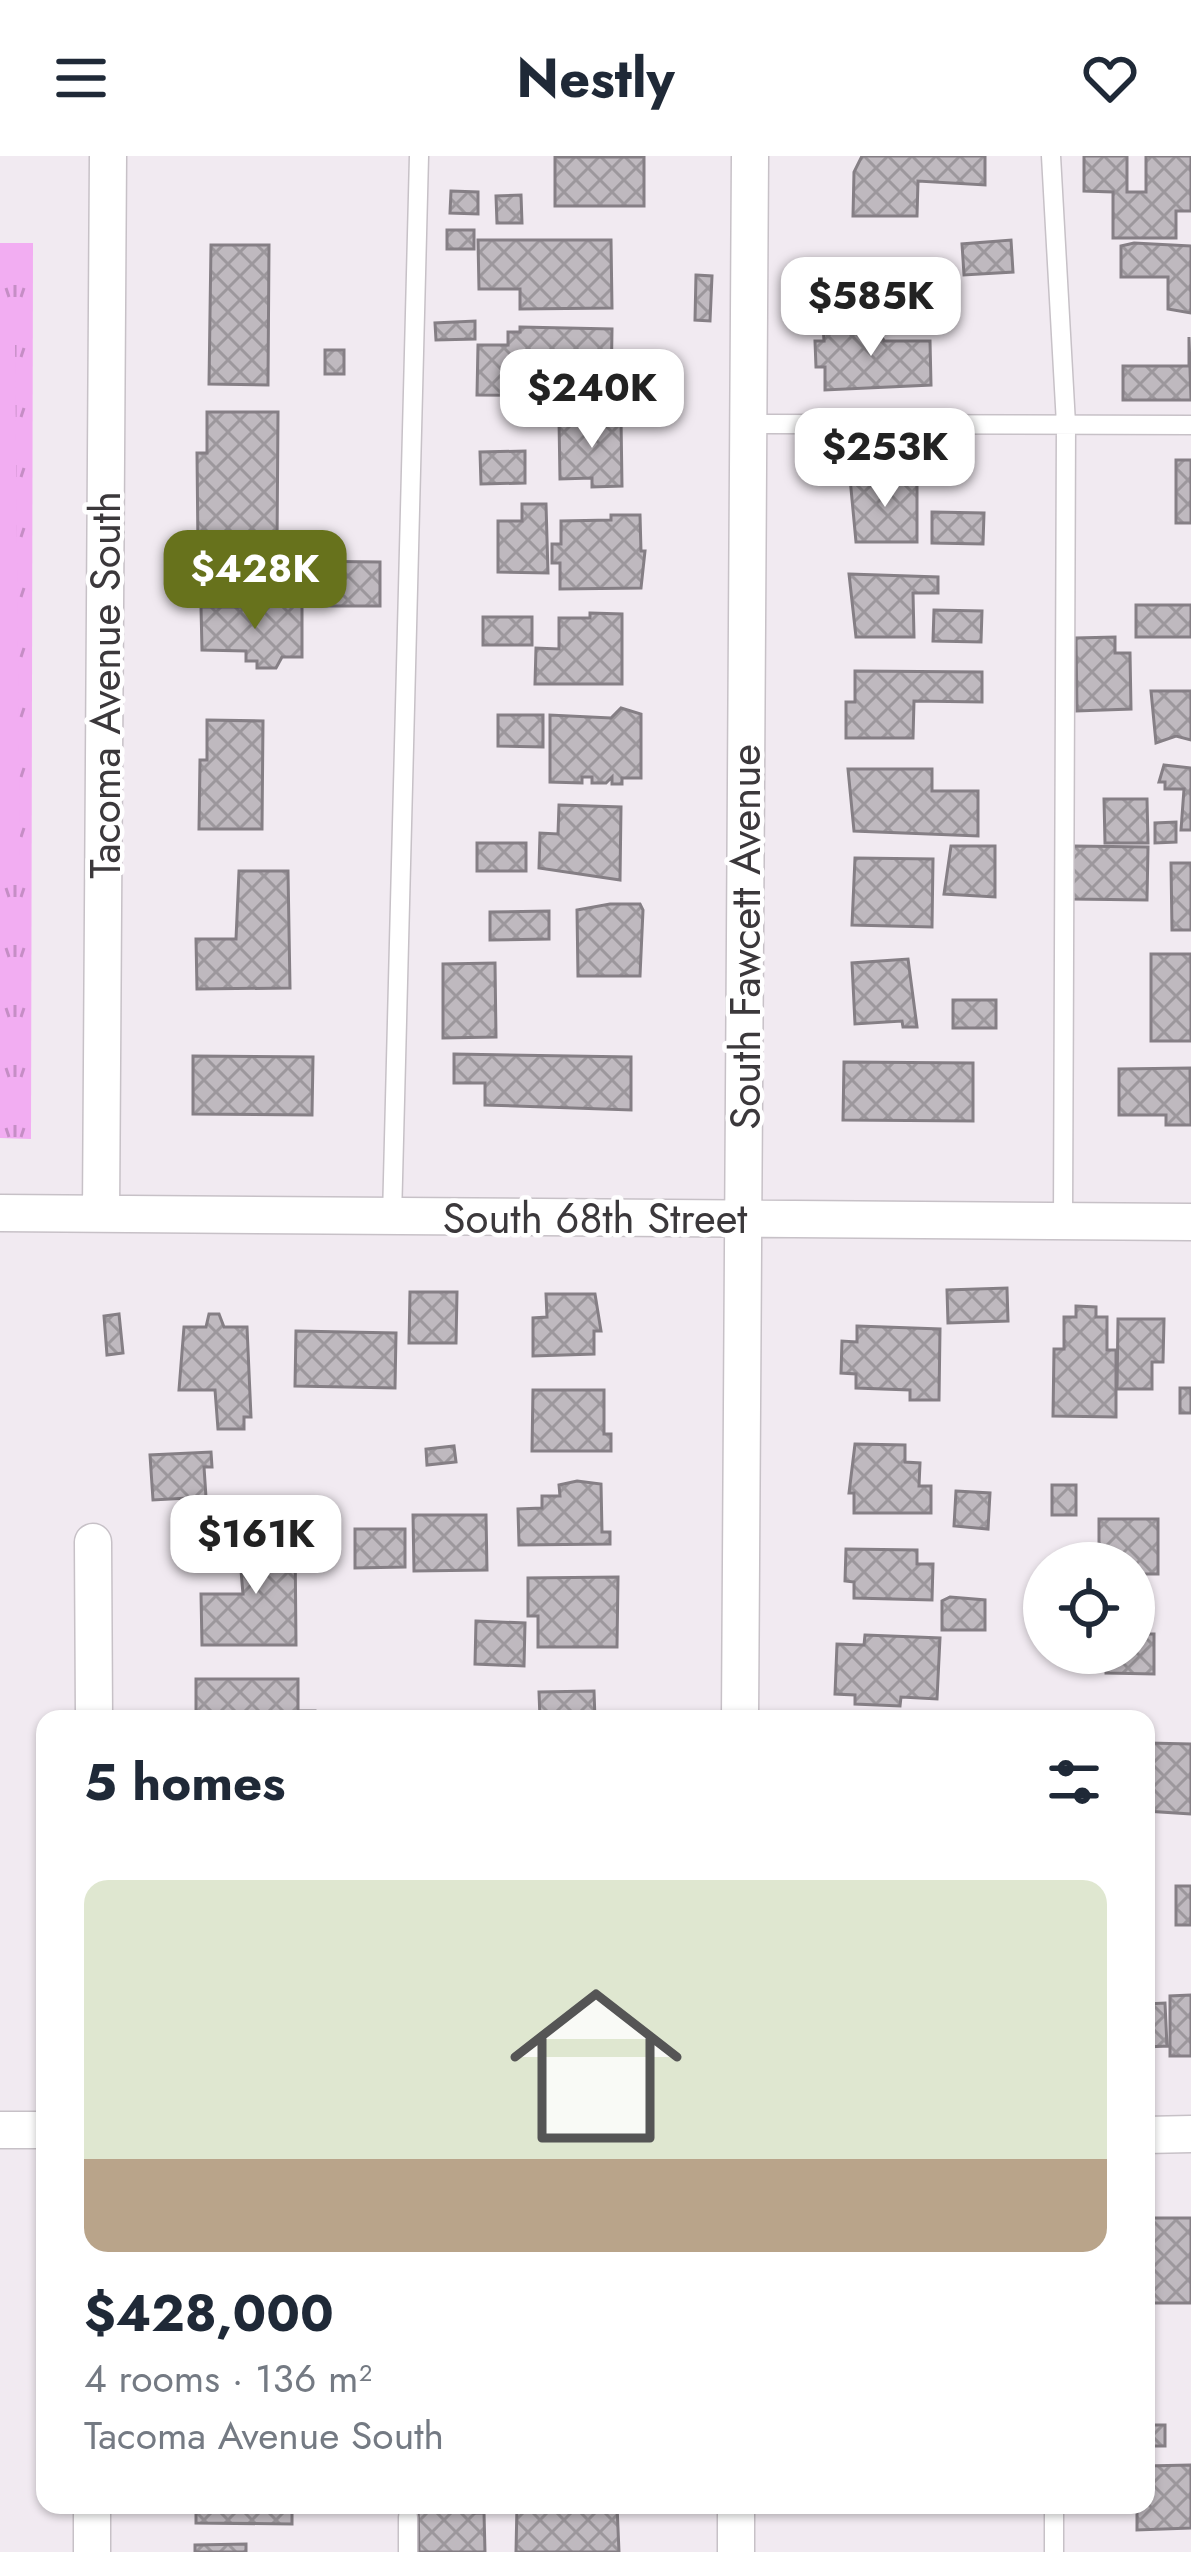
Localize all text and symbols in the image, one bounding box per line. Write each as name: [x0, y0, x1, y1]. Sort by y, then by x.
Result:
text: Nestly: [516, 39, 675, 117]
icon: menu: [48, 45, 114, 111]
icon: heart: [1077, 45, 1143, 111]
pin: $585K: [787, 257, 955, 359]
text: $585K: [808, 267, 934, 324]
pin: $240K: [508, 349, 676, 451]
text: $240K: [527, 359, 657, 416]
pin: $253K: [801, 408, 969, 510]
text: $253K: [822, 418, 948, 475]
street label: Tacoma Avenue South: [75, 491, 136, 879]
pin: $428K: [171, 530, 339, 632]
text: $428K: [191, 540, 319, 597]
street label: South Fawcett Avenue: [715, 744, 776, 1130]
street label: South 68th Street: [443, 1188, 747, 1249]
pin: $161K: [172, 1495, 340, 1597]
text: $161K: [197, 1505, 315, 1562]
map controls: [1023, 1542, 1155, 1674]
button: locate: [1023, 1542, 1155, 1674]
text: 5 homes: [84, 1745, 286, 1819]
icon: filters: [1041, 1749, 1107, 1815]
icon: home: [488, 1958, 704, 2174]
text: $428,000: [84, 2276, 334, 2350]
text: 4 rooms · 136 m²: [84, 2350, 372, 2407]
text: Tacoma Avenue South: [84, 2407, 444, 2464]

